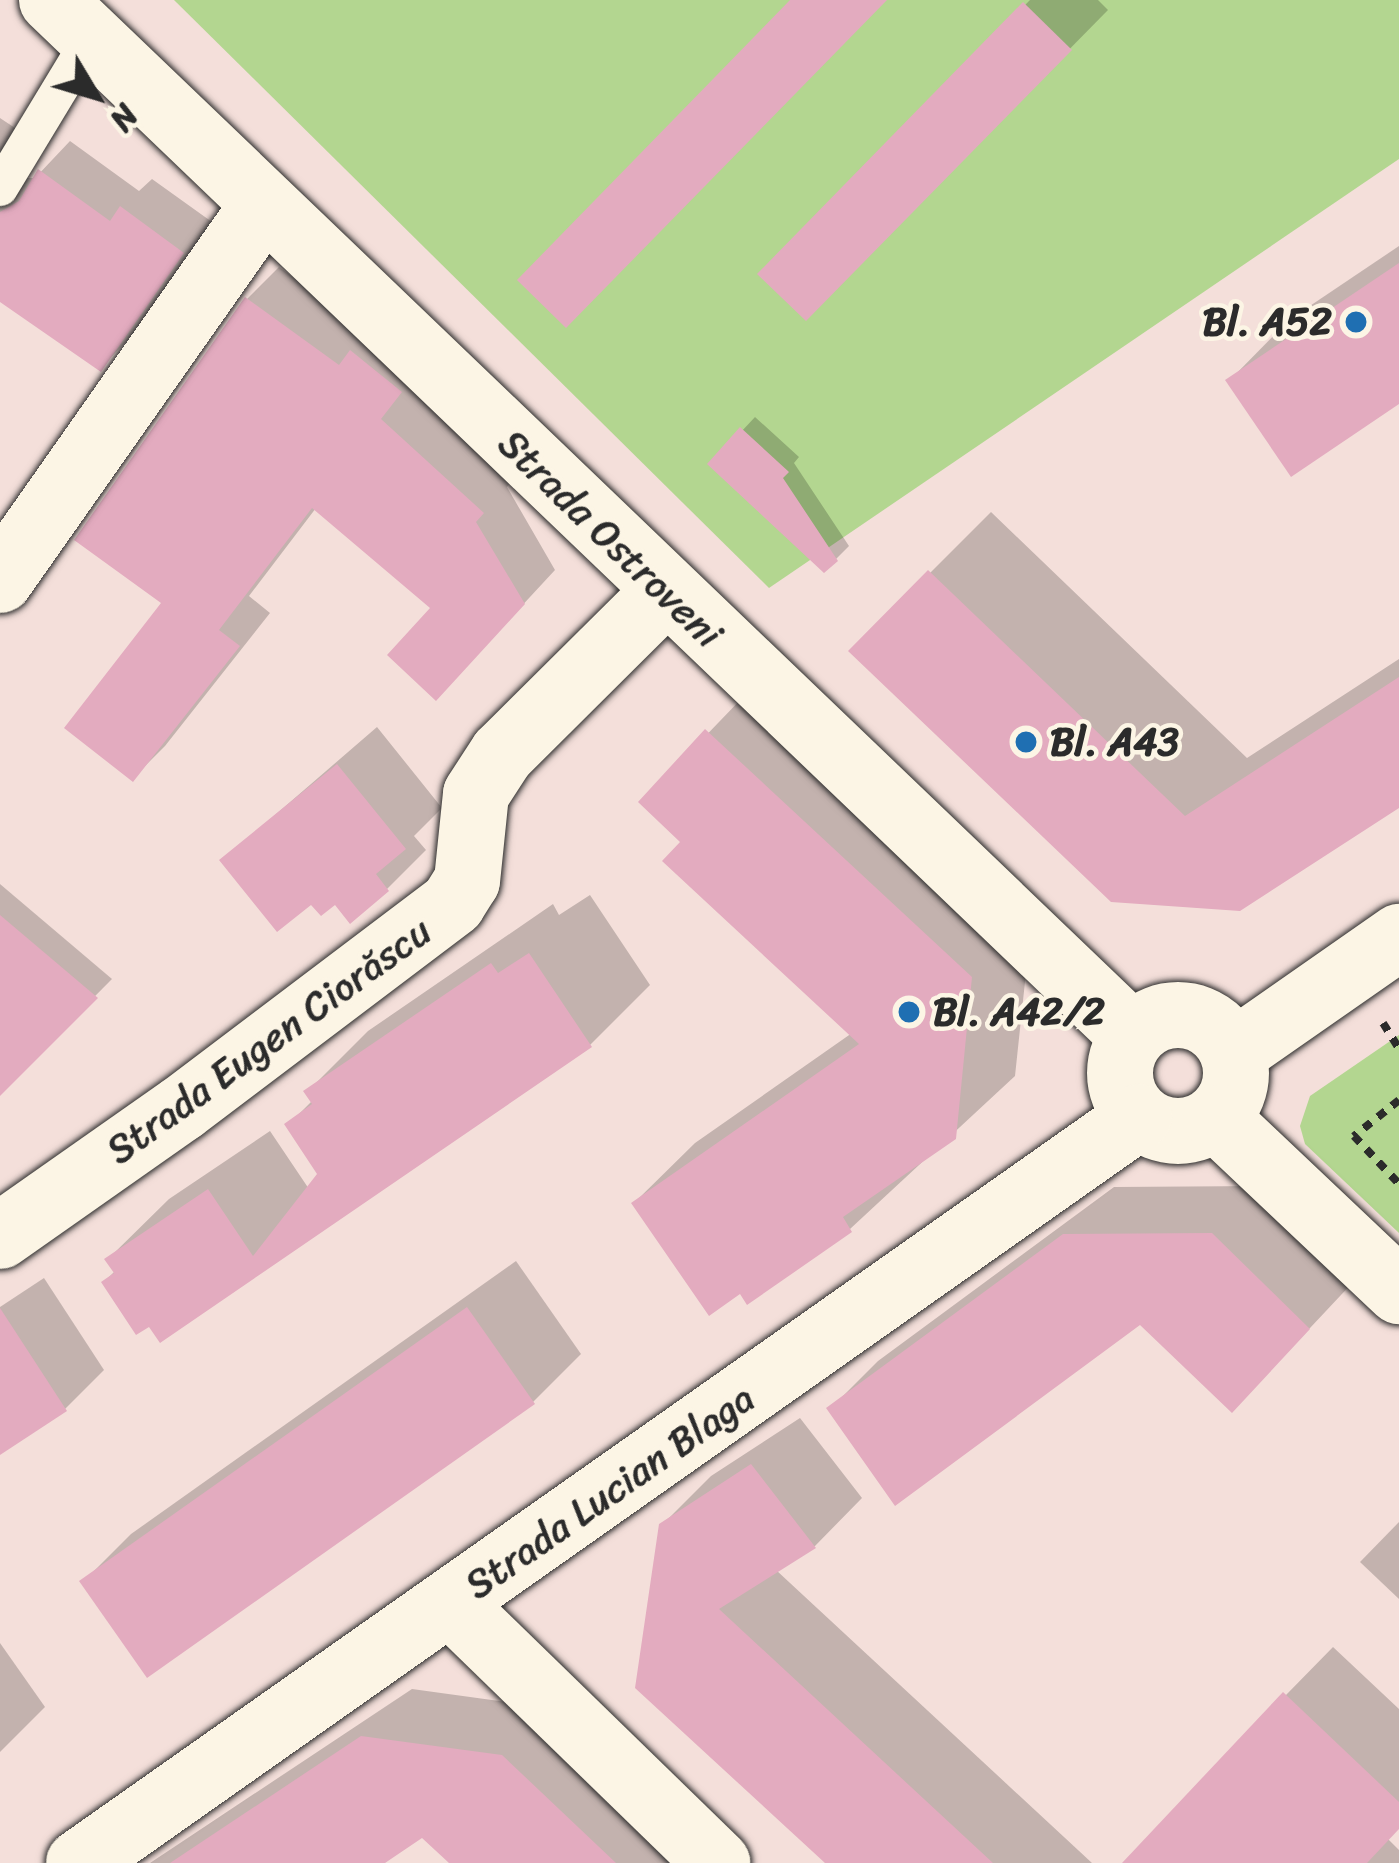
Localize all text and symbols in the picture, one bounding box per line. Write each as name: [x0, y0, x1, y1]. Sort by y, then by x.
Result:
north arrow: [36, 36, 156, 156]
text: N: [94, 91, 154, 145]
place label: Bl. A52: [1202, 299, 1332, 345]
marker: Bl. A52: [1343, 309, 1369, 335]
street label: Strada Ostroveni: [488, 420, 732, 658]
place label: Bl. A43: [1050, 719, 1179, 765]
marker: Bl. A43: [1013, 729, 1039, 755]
street label: Strada Eugen Ciorăscu: [98, 908, 440, 1174]
place label: Bl. A42/2: [933, 989, 1105, 1035]
marker: Bl. A42/2: [896, 999, 922, 1025]
street label: Strada Lucian Blaga: [457, 1375, 763, 1609]

